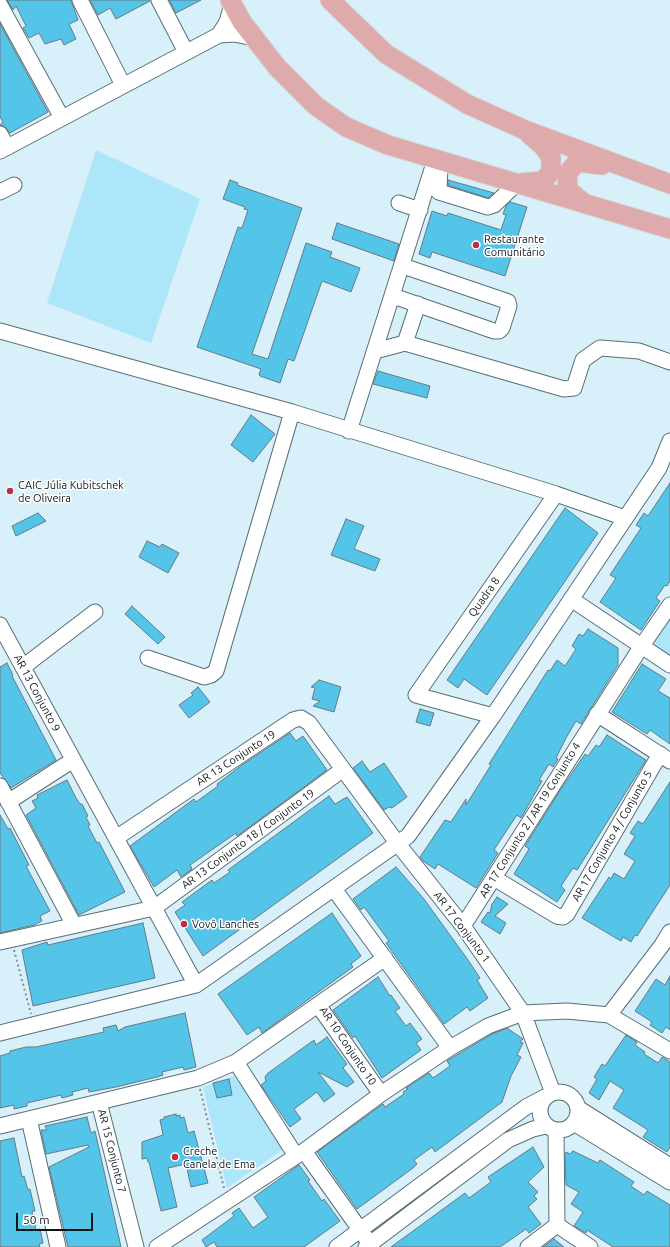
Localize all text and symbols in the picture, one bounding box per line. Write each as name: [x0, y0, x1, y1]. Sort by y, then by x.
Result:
place label: Restaurante Comunitário: [484, 232, 545, 258]
marker: Restaurante Comunitário: [471, 240, 481, 250]
place label: CAIC Júlia Kubitschek de Oliveira: [18, 478, 124, 504]
marker: CAIC Júlia Kubitschek de Oliveira: [5, 486, 15, 496]
street label: Quadra 8: [466, 575, 502, 619]
street label: AR 13 Conjunto 9: [11, 652, 63, 734]
street label: AR 13 Conjunto 19: [194, 727, 278, 789]
street label: AR 17 Conjunto 2 / AR 19 Conjunto 4: [477, 740, 583, 900]
street label: AR 17 Conjunto 4 / Conjunto 5: [569, 768, 655, 904]
street label: AR 13 Conjunto 18 / Conjunto 19: [179, 786, 317, 892]
street label: AR 17 Conjunto 1: [431, 889, 493, 965]
place label: Vovô Lanches: [192, 917, 259, 931]
marker: Vovô Lanches: [179, 919, 189, 929]
street label: AR 10 Conjunto 10: [317, 1004, 379, 1088]
street label: AR 15 Conjunto 7: [95, 1108, 129, 1194]
place label: Creche Canela de Ema: [183, 1144, 255, 1170]
marker: Creche Canela de Ema: [170, 1152, 180, 1162]
scale bar: [18, 1205, 95, 1231]
text: 50 m: [23, 1213, 50, 1226]

